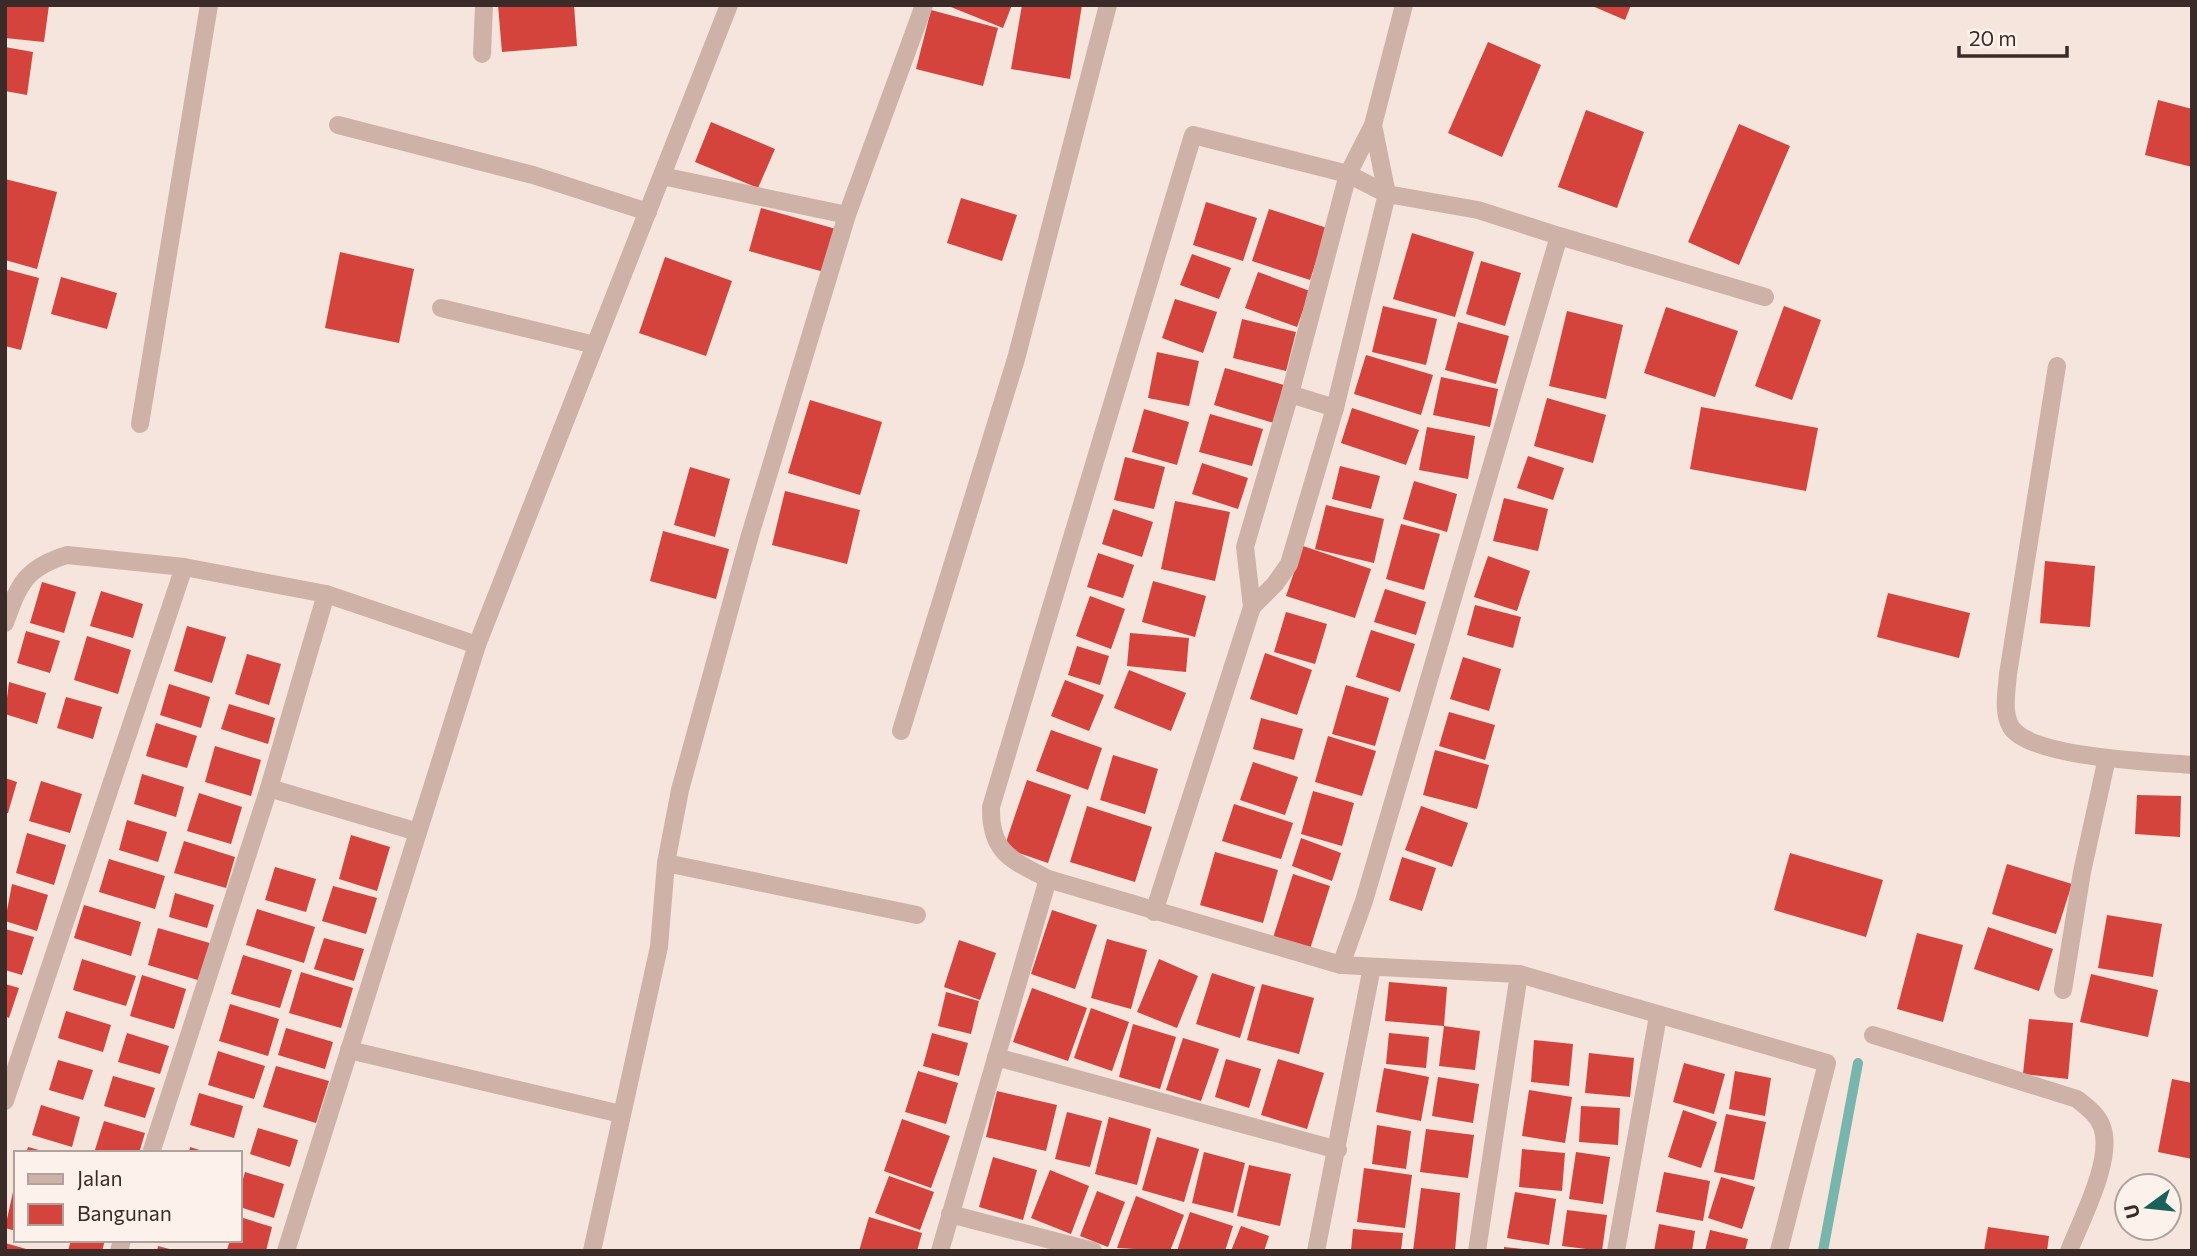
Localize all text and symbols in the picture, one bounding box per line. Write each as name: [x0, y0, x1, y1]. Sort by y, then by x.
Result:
scale bar: [1959, 14, 2068, 58]
text: 20 m: [1969, 25, 2017, 50]
legend: [14, 1151, 242, 1242]
text: Jalan: [77, 1165, 122, 1190]
north arrow: [2113, 1172, 2183, 1242]
text: Bangunan: [77, 1200, 172, 1225]
text: U: [2118, 1202, 2144, 1221]

